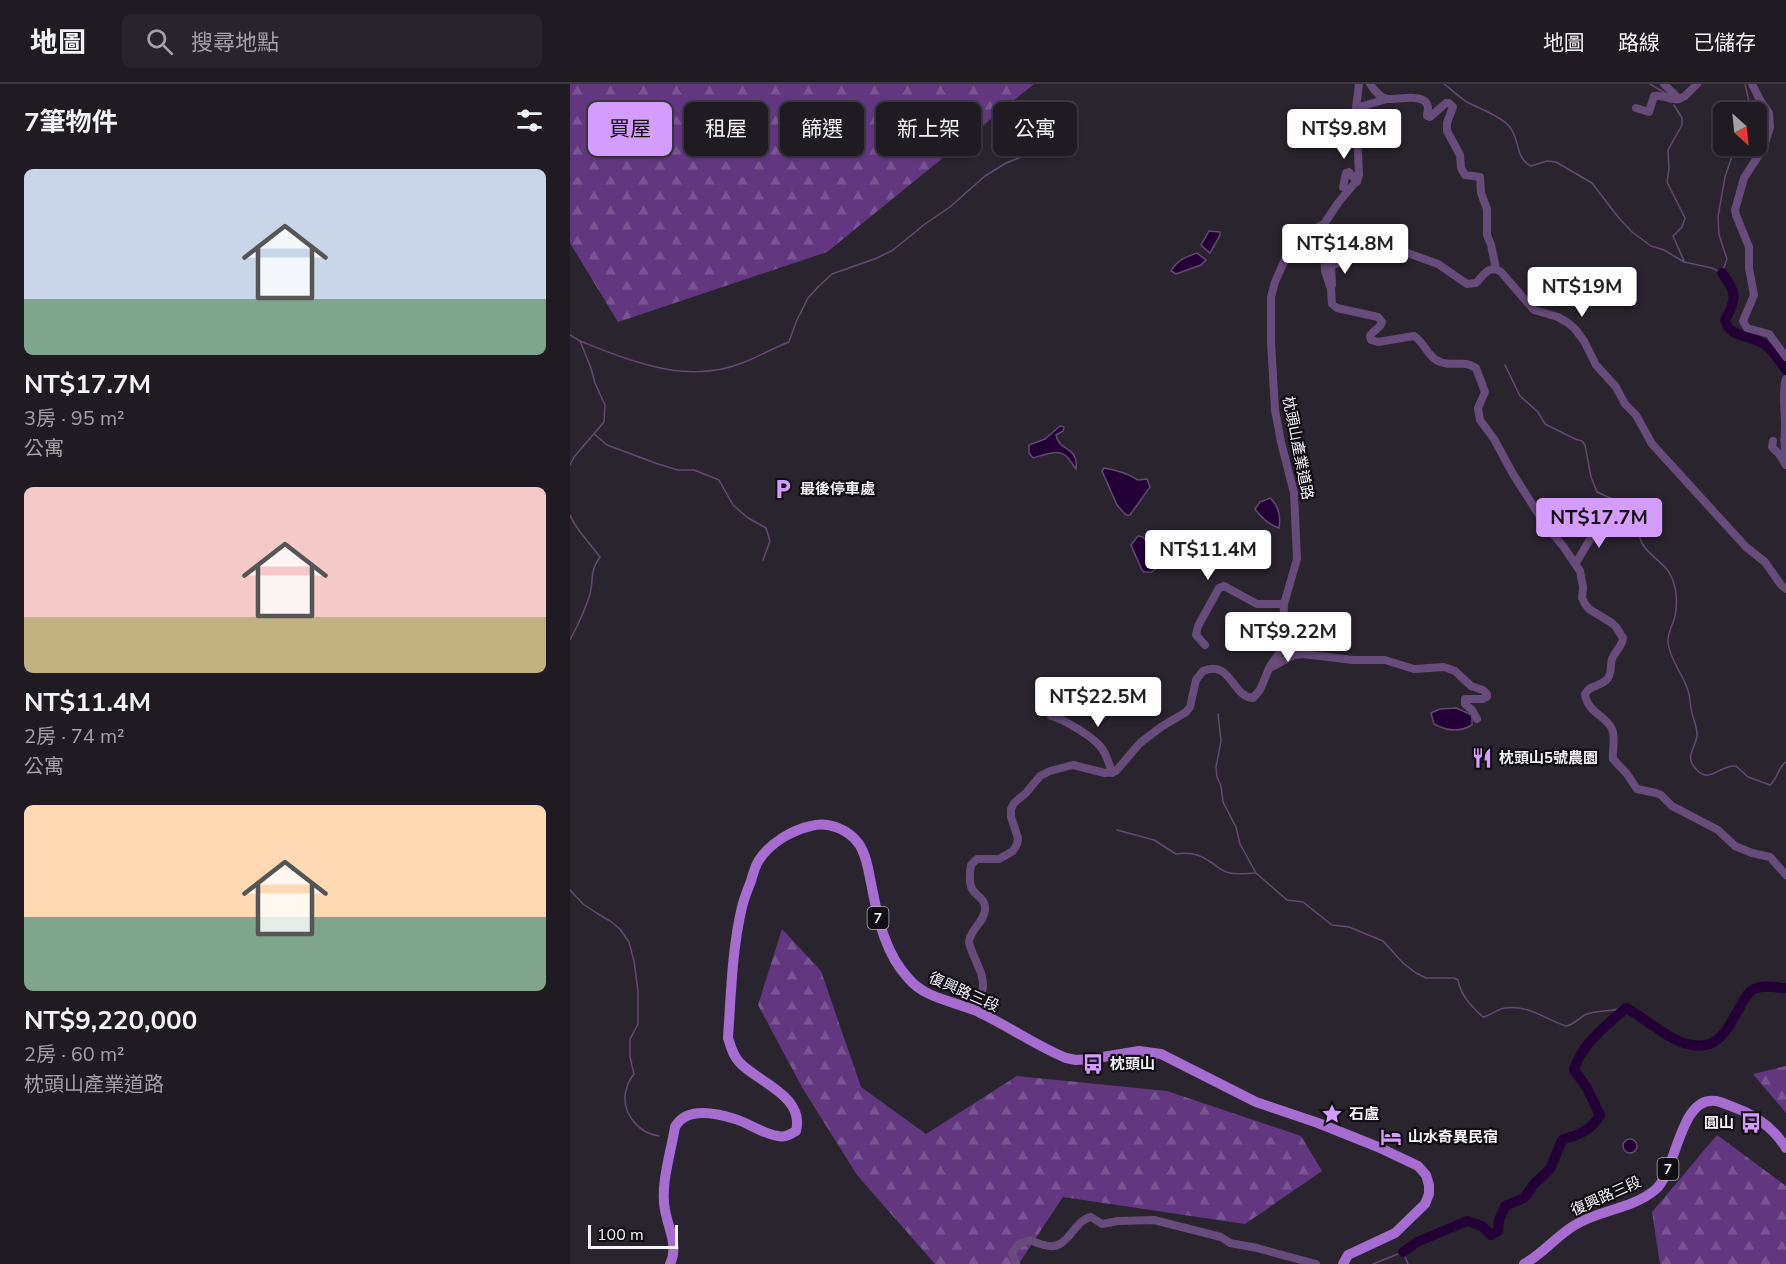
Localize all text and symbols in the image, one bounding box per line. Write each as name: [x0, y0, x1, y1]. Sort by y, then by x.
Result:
search box: [122, 14, 542, 68]
text: 地圖: [30, 24, 86, 62]
icon: search: [143, 25, 176, 58]
text: 搜尋地點: [191, 28, 279, 58]
text: 地圖: [1543, 29, 1585, 57]
text: 路線: [1618, 29, 1660, 57]
text: 已儲存: [1693, 29, 1756, 57]
chip: 買屋: [588, 102, 672, 156]
chip: 租屋: [684, 102, 768, 156]
chip: 篩選: [780, 102, 864, 156]
chip: 新上架: [876, 102, 981, 156]
chip: 公寓: [993, 102, 1077, 156]
north arrow: [1713, 102, 1767, 156]
map controls: [1713, 102, 1767, 156]
icon: filters: [513, 104, 546, 137]
text: 7筆物件: [24, 105, 118, 140]
pin: NT$9.8M: [1289, 109, 1399, 160]
text: NT$9.8M: [1301, 115, 1387, 142]
icon: home: [231, 208, 339, 316]
pin: NT$14.8M: [1283, 224, 1407, 275]
text: NT$14.8M: [1296, 230, 1394, 257]
pin: NT$19M: [1533, 267, 1631, 318]
text: NT$19M: [1542, 273, 1622, 300]
text: NT$17.7M: [24, 367, 151, 402]
street label: 枕頭山產業道路: [1278, 395, 1318, 501]
text: 3房 · 95 m²: [24, 405, 125, 432]
text: 公寓: [24, 435, 64, 462]
parking icon: 最後停車處: [771, 477, 795, 501]
place label: 最後停車處: [800, 479, 875, 499]
pin: NT$17.7M: [1537, 498, 1661, 549]
text: NT$17.7M: [1550, 504, 1648, 531]
icon: home: [231, 526, 339, 634]
pin: NT$11.4M: [1146, 530, 1270, 581]
text: NT$11.4M: [1159, 536, 1257, 563]
pin: NT$9.22M: [1226, 612, 1350, 663]
text: NT$9.22M: [1239, 618, 1337, 645]
pin: NT$22.5M: [1036, 677, 1160, 728]
text: NT$22.5M: [1049, 683, 1147, 710]
text: NT$11.4M: [24, 685, 151, 720]
text: 2房 · 74 m²: [24, 723, 125, 750]
restaurant icon: 枕頭山5號農園: [1470, 746, 1494, 770]
place label: 枕頭山5號農園: [1499, 748, 1598, 768]
text: 公寓: [24, 753, 64, 780]
icon: home: [231, 844, 339, 952]
road number: 7: [868, 907, 888, 929]
street label: 復興路三段: [926, 968, 1002, 1016]
text: NT$9,220,000: [24, 1003, 197, 1038]
text: 2房 · 60 m²: [24, 1041, 125, 1068]
bus stop icon: 枕頭山: [1081, 1052, 1105, 1076]
place label: 枕頭山: [1110, 1054, 1155, 1074]
text: 枕頭山產業道路: [24, 1071, 164, 1098]
place icon: 石盧: [1320, 1102, 1344, 1126]
place label: 石盧: [1349, 1104, 1379, 1124]
bus stop icon: 圓山: [1739, 1111, 1763, 1135]
place label: 圓山: [1704, 1113, 1734, 1133]
hotel icon: 山水奇異民宿: [1379, 1125, 1403, 1149]
place label: 山水奇異民宿: [1408, 1127, 1498, 1147]
road number: 7: [1658, 1158, 1678, 1180]
street label: 復興路三段: [1568, 1172, 1644, 1220]
scale bar: [588, 1222, 678, 1250]
text: 100 m: [597, 1224, 644, 1246]

